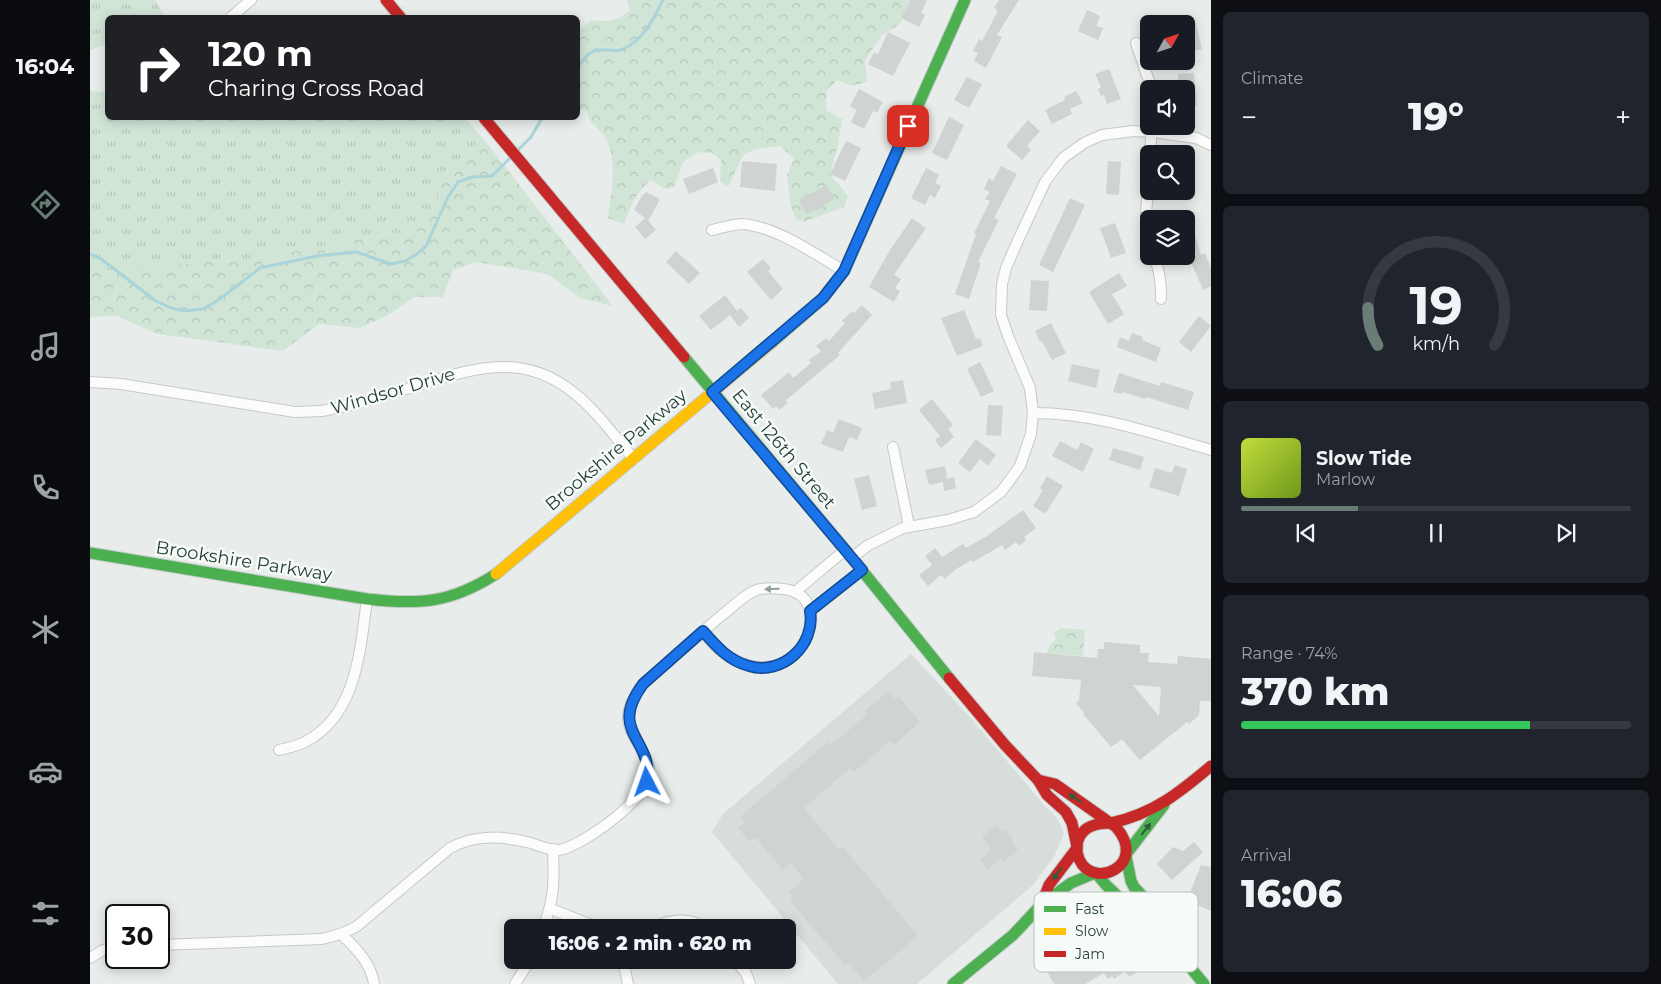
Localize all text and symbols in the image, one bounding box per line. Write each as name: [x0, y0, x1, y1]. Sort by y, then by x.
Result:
north arrow: [1140, 15, 1195, 70]
map controls: [1140, 15, 1195, 265]
text: 120 m: [208, 32, 313, 75]
icon: right: [125, 35, 190, 100]
text: 16:04: [16, 53, 74, 80]
text: Climate: [1241, 69, 1303, 88]
text: Charing Cross Road: [208, 75, 424, 102]
button: sound: [1140, 80, 1195, 135]
text: 19°: [1408, 93, 1464, 140]
text: −: [1241, 100, 1257, 134]
text: +: [1615, 100, 1631, 134]
pin: [887, 105, 929, 147]
icon: arrive: [894, 112, 922, 140]
button: search: [1140, 145, 1195, 200]
icon: directions: [28, 187, 63, 222]
button: layers: [1140, 210, 1195, 265]
text: 19: [1409, 274, 1463, 337]
icon: music: [28, 329, 63, 364]
text: km/h: [1412, 333, 1460, 354]
street label: Windsor Drive: [328, 363, 458, 419]
street label: Brookshire Parkway: [541, 384, 691, 516]
street label: East 126th Street: [727, 385, 841, 513]
text: Slow Tide: [1316, 447, 1412, 470]
icon: phone: [28, 470, 63, 505]
text: Marlow: [1316, 470, 1375, 489]
icon: previous: [1292, 519, 1320, 547]
icon: pause: [1422, 519, 1450, 547]
icon: next: [1552, 519, 1580, 547]
street label: Brookshire Parkway: [154, 536, 334, 586]
one-way arrow: [764, 585, 780, 593]
icon: climate: [28, 612, 63, 647]
text: Range · 74%: [1241, 644, 1338, 663]
text: 370 km: [1241, 668, 1389, 715]
icon: car: [28, 754, 63, 789]
position arrow: [620, 755, 672, 807]
one-way arrow: [1069, 793, 1082, 803]
one-way arrow: [1141, 823, 1152, 836]
text: Arrival: [1241, 846, 1291, 865]
one-way arrow: [1051, 867, 1062, 880]
text: 16:06: [1241, 870, 1343, 917]
legend: [1034, 892, 1198, 972]
icon: filters: [28, 896, 63, 931]
text: Fast: [1075, 900, 1105, 918]
speed limit sign: 30: [105, 904, 170, 969]
text: Slow: [1075, 922, 1109, 940]
text: 16:06 · 2 min · 620 m: [548, 932, 752, 955]
text: Jam: [1074, 945, 1105, 963]

